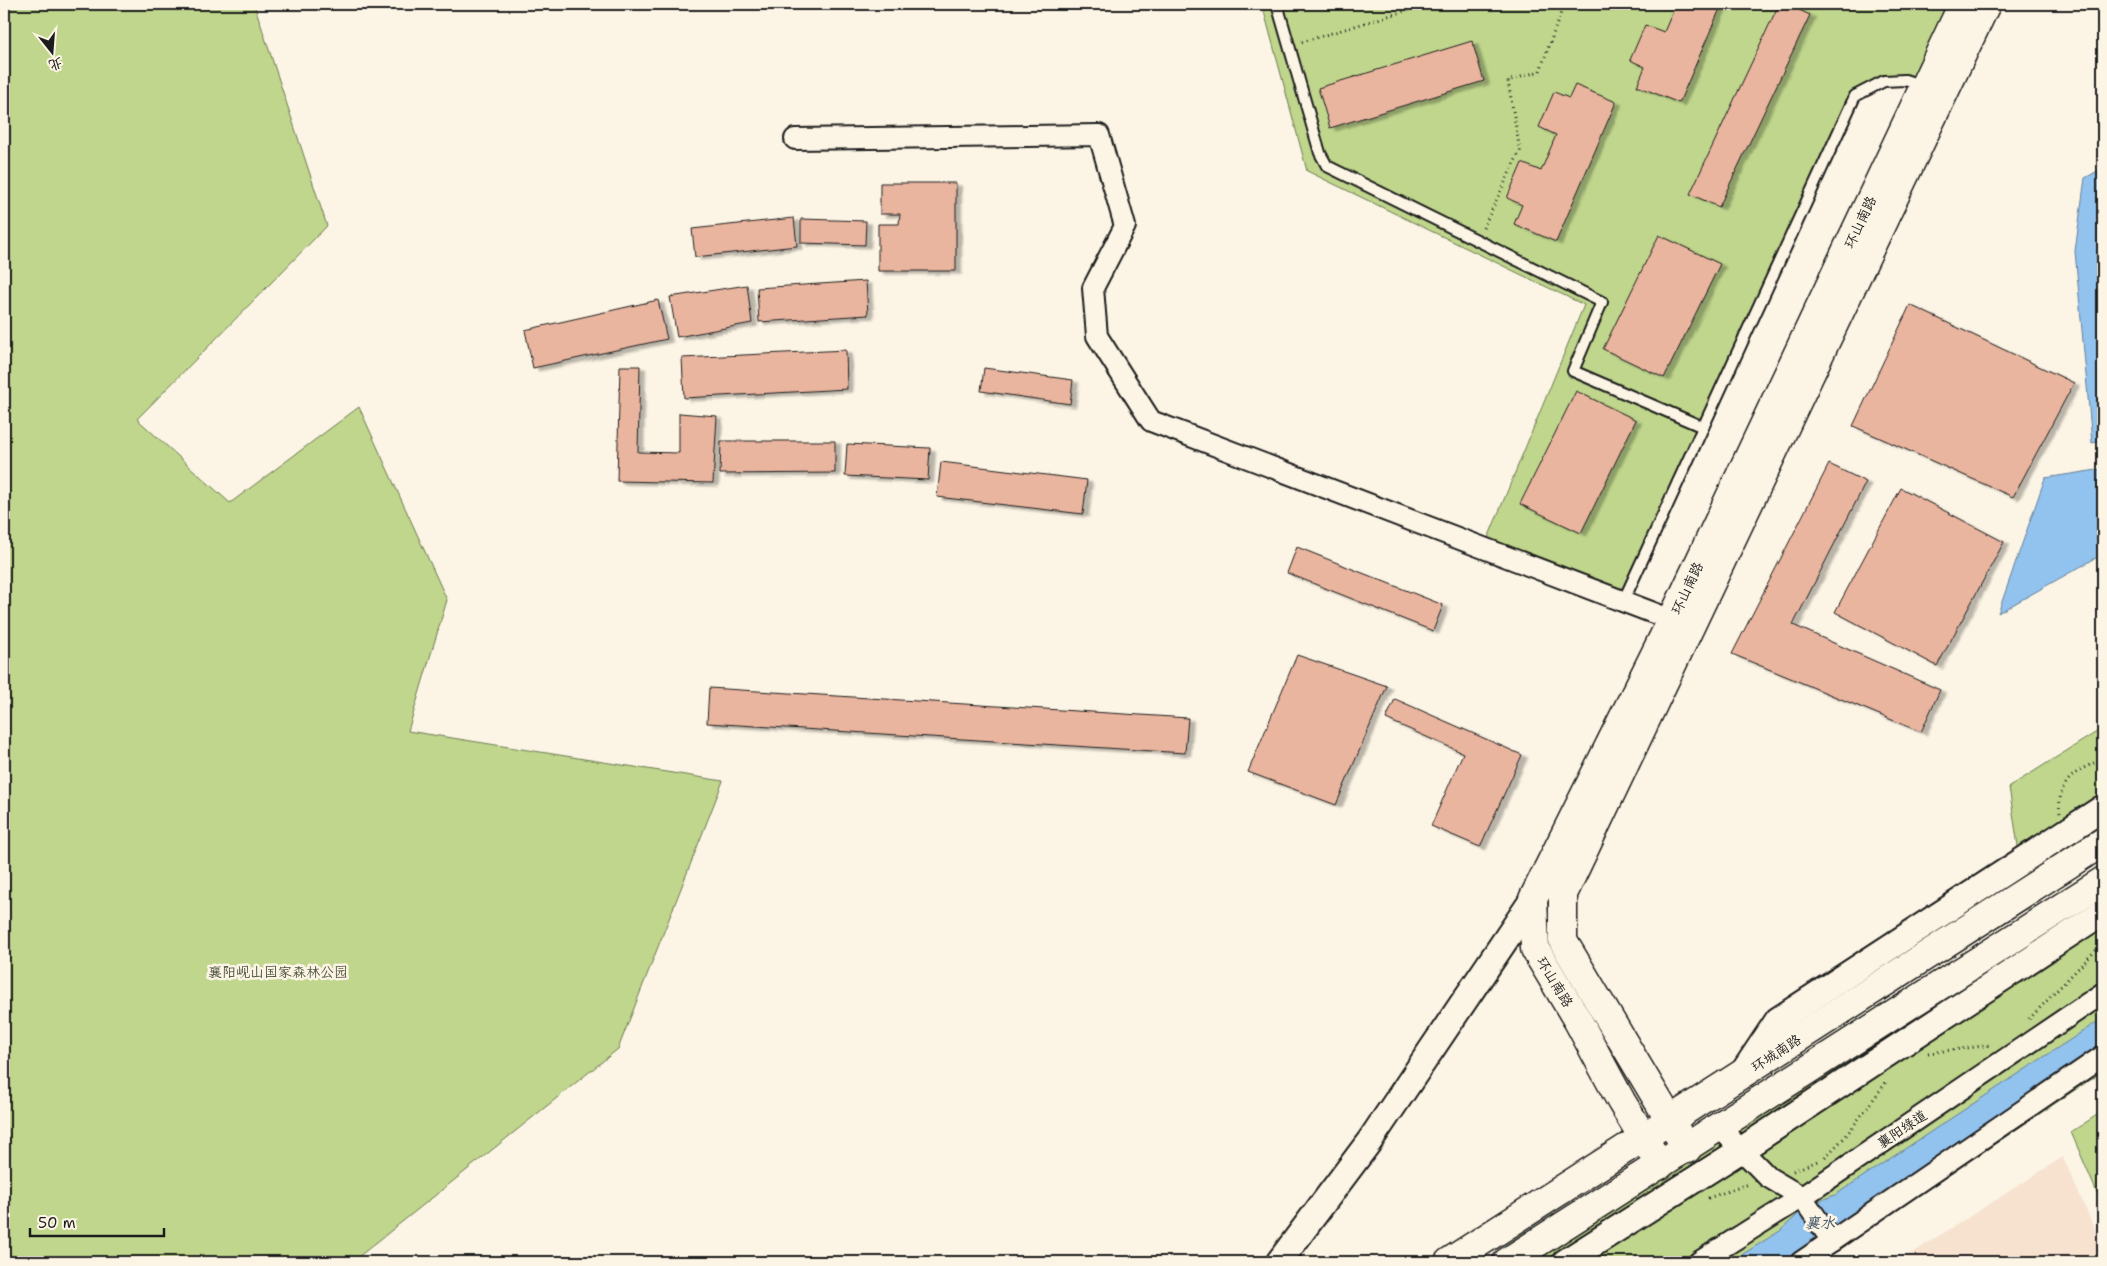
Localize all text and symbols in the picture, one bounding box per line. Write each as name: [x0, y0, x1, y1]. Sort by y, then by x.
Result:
north arrow: [28, 28, 78, 78]
text: 北: [46, 54, 65, 75]
street label: 环山南路: [1840, 193, 1880, 251]
street label: 环山南路: [1667, 559, 1707, 617]
street label: 环山南路: [1533, 953, 1577, 1011]
park label: 襄阳岘山国家森林公园: [208, 963, 348, 981]
street label: 环城南路: [1748, 1030, 1804, 1076]
street label: 襄阳绿道: [1874, 1106, 1930, 1152]
scale bar: [30, 1206, 164, 1238]
text: 50 m: [38, 1213, 76, 1233]
water label: 襄水: [1805, 1213, 1836, 1233]

